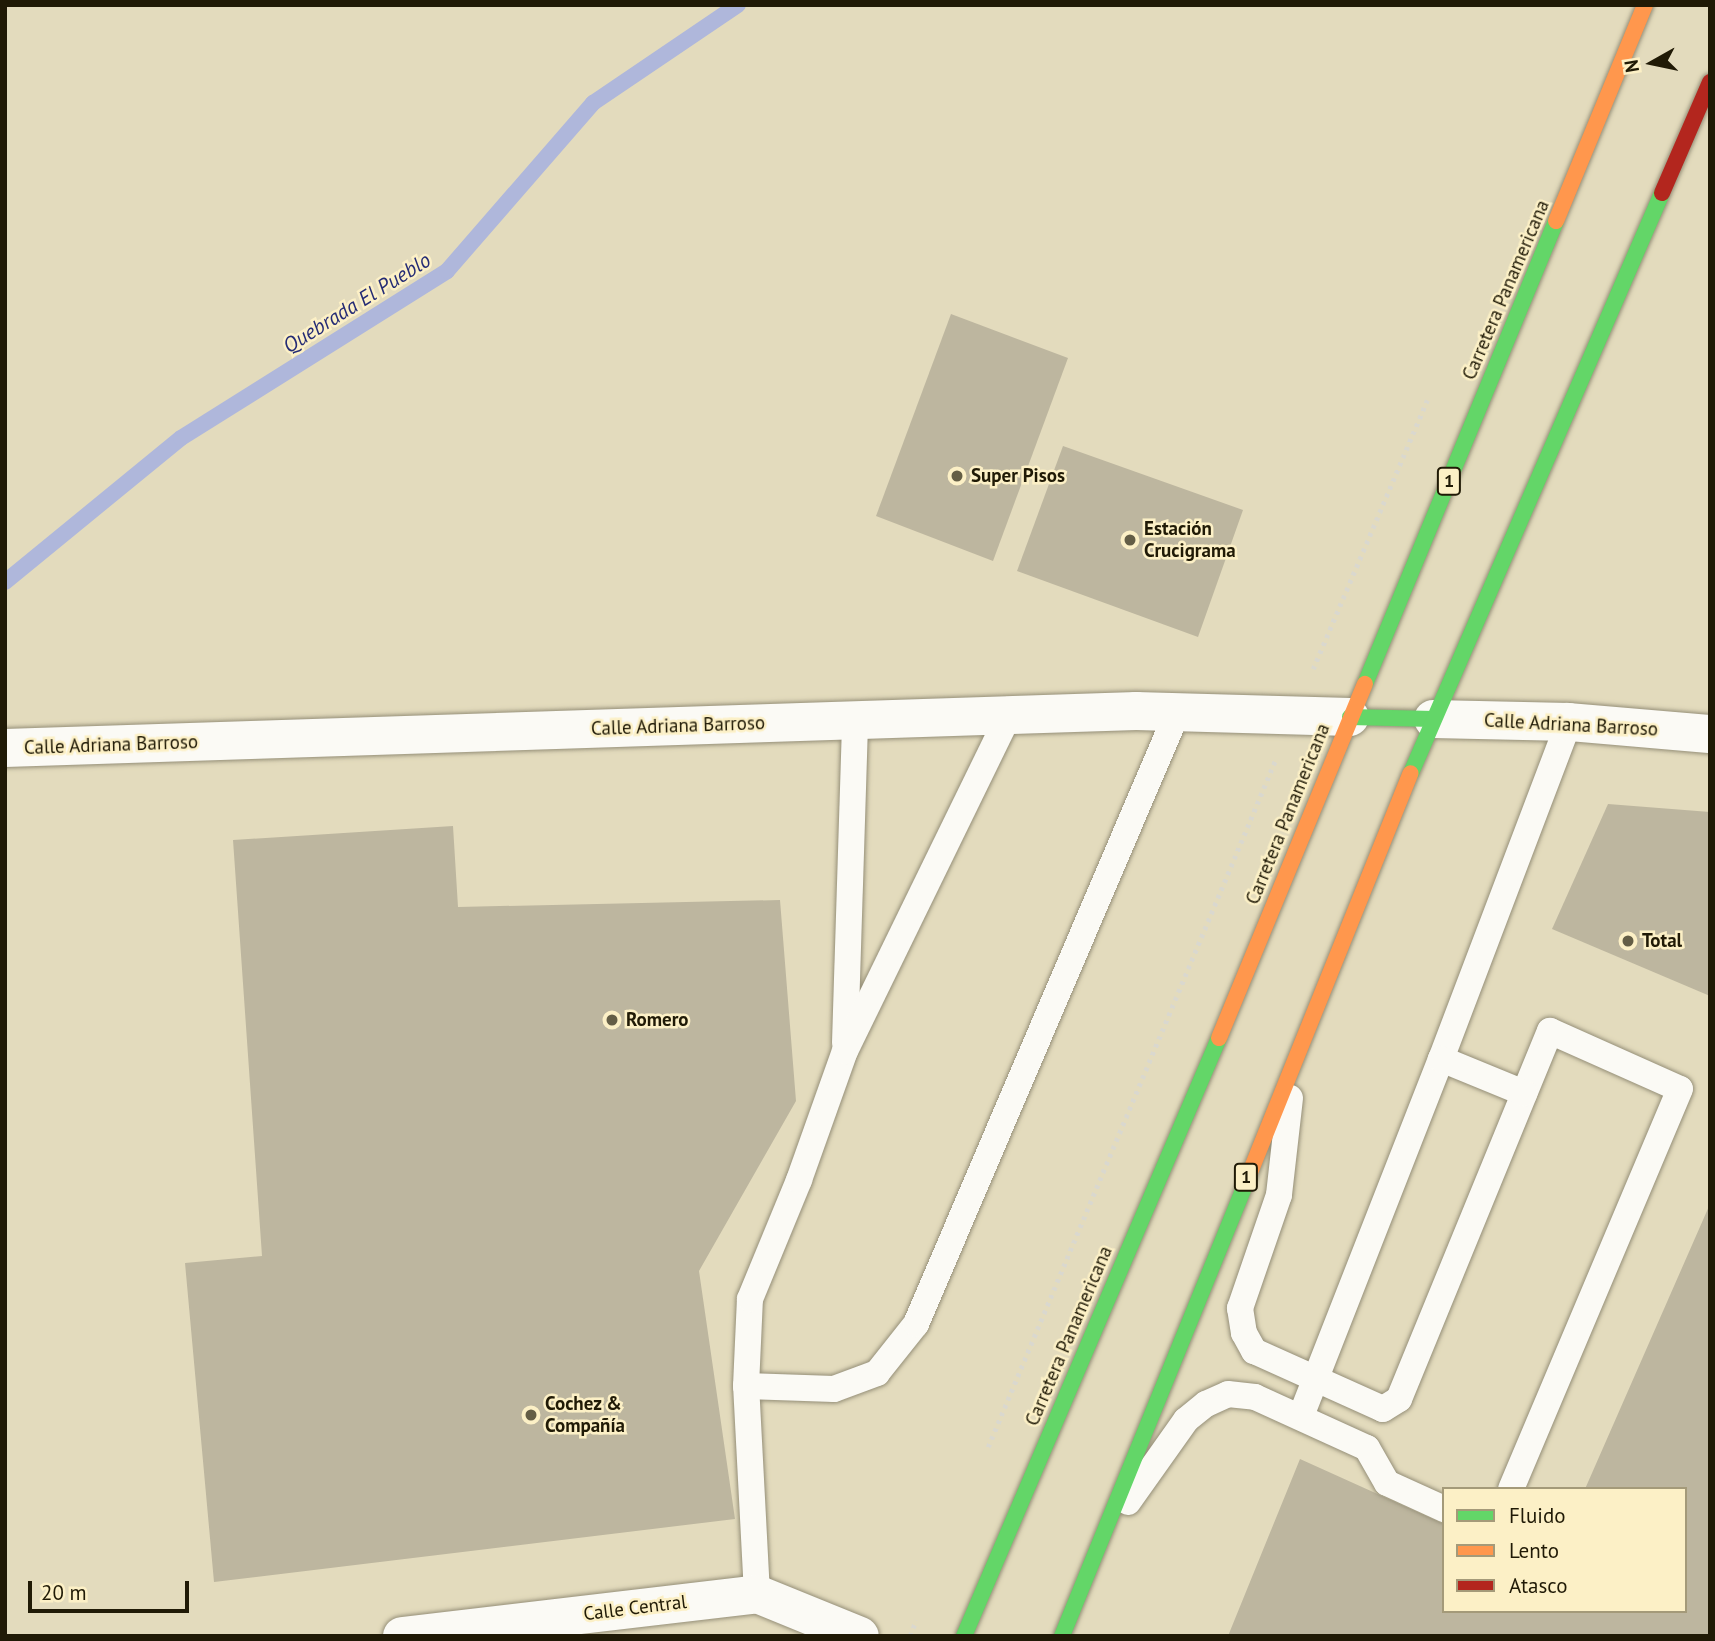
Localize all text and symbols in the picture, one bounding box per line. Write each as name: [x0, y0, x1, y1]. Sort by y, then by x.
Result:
north arrow: [1617, 28, 1687, 98]
text: N: [1618, 58, 1644, 74]
street label: Carretera Panamericana: [1458, 197, 1554, 383]
water label: Quebrada El Pueblo: [279, 247, 435, 359]
place label: Super Pisos: [971, 465, 1065, 487]
road number: 1: [1437, 466, 1461, 495]
marker: Super Pisos: [949, 468, 965, 484]
place label: Estación Crucigrama: [1144, 518, 1236, 562]
marker: Estación Crucigrama: [1122, 532, 1138, 548]
street label: Calle Adriana Barroso: [1483, 709, 1659, 741]
street label: Calle Adriana Barroso: [590, 712, 766, 740]
street label: Carretera Panamericana: [1241, 720, 1335, 908]
street label: Calle Adriana Barroso: [23, 731, 199, 759]
place label: Total: [1642, 930, 1682, 952]
marker: Total: [1620, 933, 1636, 949]
place label: Romero: [626, 1009, 689, 1031]
marker: Romero: [604, 1012, 620, 1028]
road number: 1: [1234, 1162, 1258, 1192]
street label: Carretera Panamericana: [1021, 1243, 1117, 1429]
place label: Cochez & Compañía: [545, 1393, 625, 1437]
marker: Cochez & Compañía: [523, 1407, 539, 1423]
legend: [1442, 1487, 1687, 1613]
text: Fluido: [1509, 1502, 1566, 1529]
text: Lento: [1509, 1537, 1559, 1564]
scale bar: [32, 1568, 192, 1612]
text: Atasco: [1509, 1572, 1568, 1599]
text: 20 m: [41, 1579, 87, 1606]
street label: Calle Central: [582, 1590, 688, 1626]

